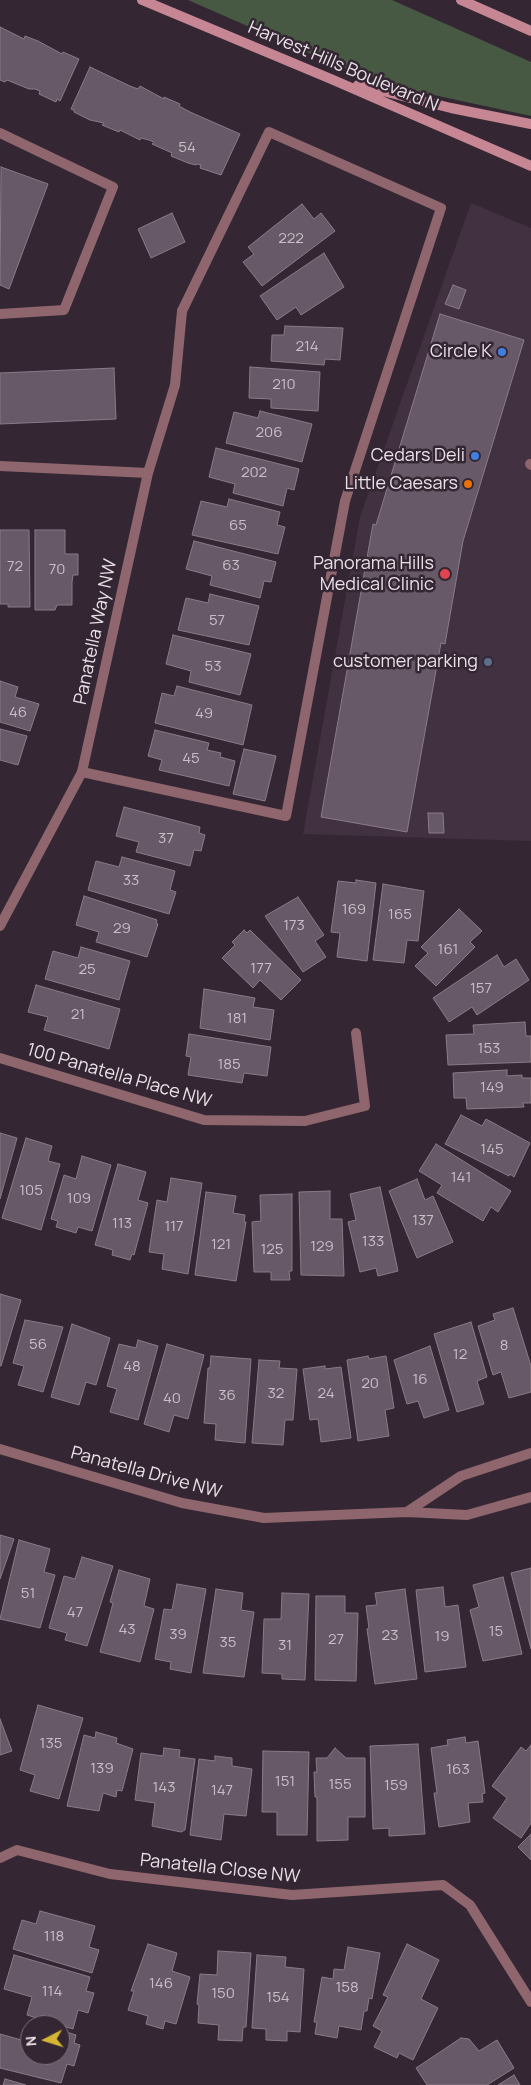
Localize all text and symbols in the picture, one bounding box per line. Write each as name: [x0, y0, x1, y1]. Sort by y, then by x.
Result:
street label: Harvest Hills Boulevard N: [245, 17, 441, 117]
house number: 54: [178, 139, 196, 157]
house number: 222: [278, 230, 304, 248]
house number: 214: [295, 338, 319, 356]
place label: Circle K: [430, 341, 492, 363]
marker: Circle K: [496, 346, 508, 358]
house number: 210: [272, 376, 296, 394]
house number: 206: [255, 424, 283, 442]
place label: Cedars Deli: [371, 445, 465, 467]
marker: Cedars Deli: [469, 450, 481, 462]
house number: 202: [241, 464, 267, 482]
place label: Little Caesars: [345, 473, 458, 495]
marker: Little Caesars: [462, 478, 474, 490]
house number: 65: [229, 517, 247, 535]
place label: Panorama Hills Medical Clinic: [313, 553, 434, 596]
street label: Panatella Way NW: [70, 557, 122, 707]
house number: 63: [222, 557, 240, 575]
house number: 72: [7, 558, 23, 576]
house number: 70: [49, 561, 65, 579]
marker: Panorama Hills Medical Clinic: [438, 567, 452, 581]
house number: 57: [209, 612, 225, 630]
place label: customer parking: [333, 651, 478, 673]
marker: customer parking: [482, 656, 494, 668]
house number: 53: [205, 658, 221, 676]
house number: 46: [9, 704, 27, 722]
house number: 49: [195, 705, 213, 723]
house number: 45: [182, 750, 200, 768]
house number: 37: [158, 830, 174, 848]
house number: 33: [123, 872, 139, 890]
house number: 169: [342, 901, 366, 919]
house number: 165: [388, 906, 412, 924]
house number: 173: [283, 917, 305, 935]
house number: 29: [113, 920, 131, 938]
house number: 161: [438, 941, 458, 959]
house number: 177: [250, 960, 272, 978]
house number: 25: [78, 961, 96, 979]
house number: 157: [470, 980, 492, 998]
house number: 21: [71, 1006, 85, 1024]
house number: 181: [227, 1010, 247, 1028]
street label: 100 Panatella Place NW: [24, 1039, 214, 1113]
house number: 153: [478, 1040, 500, 1058]
house number: 185: [217, 1056, 241, 1074]
house number: 149: [480, 1079, 504, 1097]
house number: 145: [480, 1141, 504, 1159]
house number: 141: [451, 1169, 471, 1187]
house number: 105: [19, 1182, 43, 1200]
house number: 109: [67, 1190, 91, 1208]
house number: 137: [412, 1212, 434, 1230]
house number: 113: [112, 1215, 132, 1233]
house number: 117: [164, 1218, 184, 1236]
house number: 133: [362, 1233, 384, 1251]
house number: 121: [211, 1236, 231, 1254]
house number: 129: [310, 1238, 334, 1256]
house number: 125: [260, 1241, 284, 1259]
house number: 56: [29, 1336, 47, 1354]
house number: 8: [500, 1337, 508, 1355]
house number: 12: [453, 1346, 467, 1364]
house number: 48: [123, 1358, 141, 1376]
house number: 16: [412, 1371, 428, 1389]
house number: 20: [361, 1375, 379, 1393]
house number: 32: [268, 1385, 284, 1403]
house number: 24: [317, 1385, 335, 1403]
house number: 36: [218, 1387, 236, 1405]
house number: 40: [163, 1390, 181, 1408]
street label: Panatella Drive NW: [68, 1442, 224, 1504]
house number: 51: [21, 1585, 35, 1603]
house number: 47: [67, 1604, 83, 1622]
house number: 43: [118, 1621, 136, 1639]
house number: 15: [489, 1623, 503, 1641]
house number: 39: [169, 1626, 187, 1644]
house number: 23: [382, 1627, 398, 1645]
house number: 19: [434, 1628, 450, 1646]
house number: 27: [328, 1631, 344, 1649]
house number: 35: [220, 1634, 236, 1652]
house number: 31: [278, 1637, 292, 1655]
house number: 135: [40, 1735, 62, 1753]
house number: 139: [90, 1760, 114, 1778]
house number: 163: [446, 1761, 470, 1779]
house number: 151: [275, 1773, 295, 1791]
house number: 155: [328, 1776, 352, 1794]
house number: 159: [384, 1777, 408, 1795]
house number: 143: [153, 1779, 175, 1797]
house number: 147: [211, 1782, 233, 1800]
street label: Panatella Close NW: [139, 1850, 301, 1888]
house number: 118: [44, 1928, 64, 1946]
house number: 146: [149, 1975, 173, 1993]
house number: 158: [335, 1979, 359, 1997]
house number: 114: [42, 1983, 62, 2001]
house number: 150: [211, 1985, 235, 2003]
house number: 154: [266, 1989, 290, 2007]
north arrow: [20, 2015, 70, 2065]
text: N: [21, 2035, 40, 2047]

